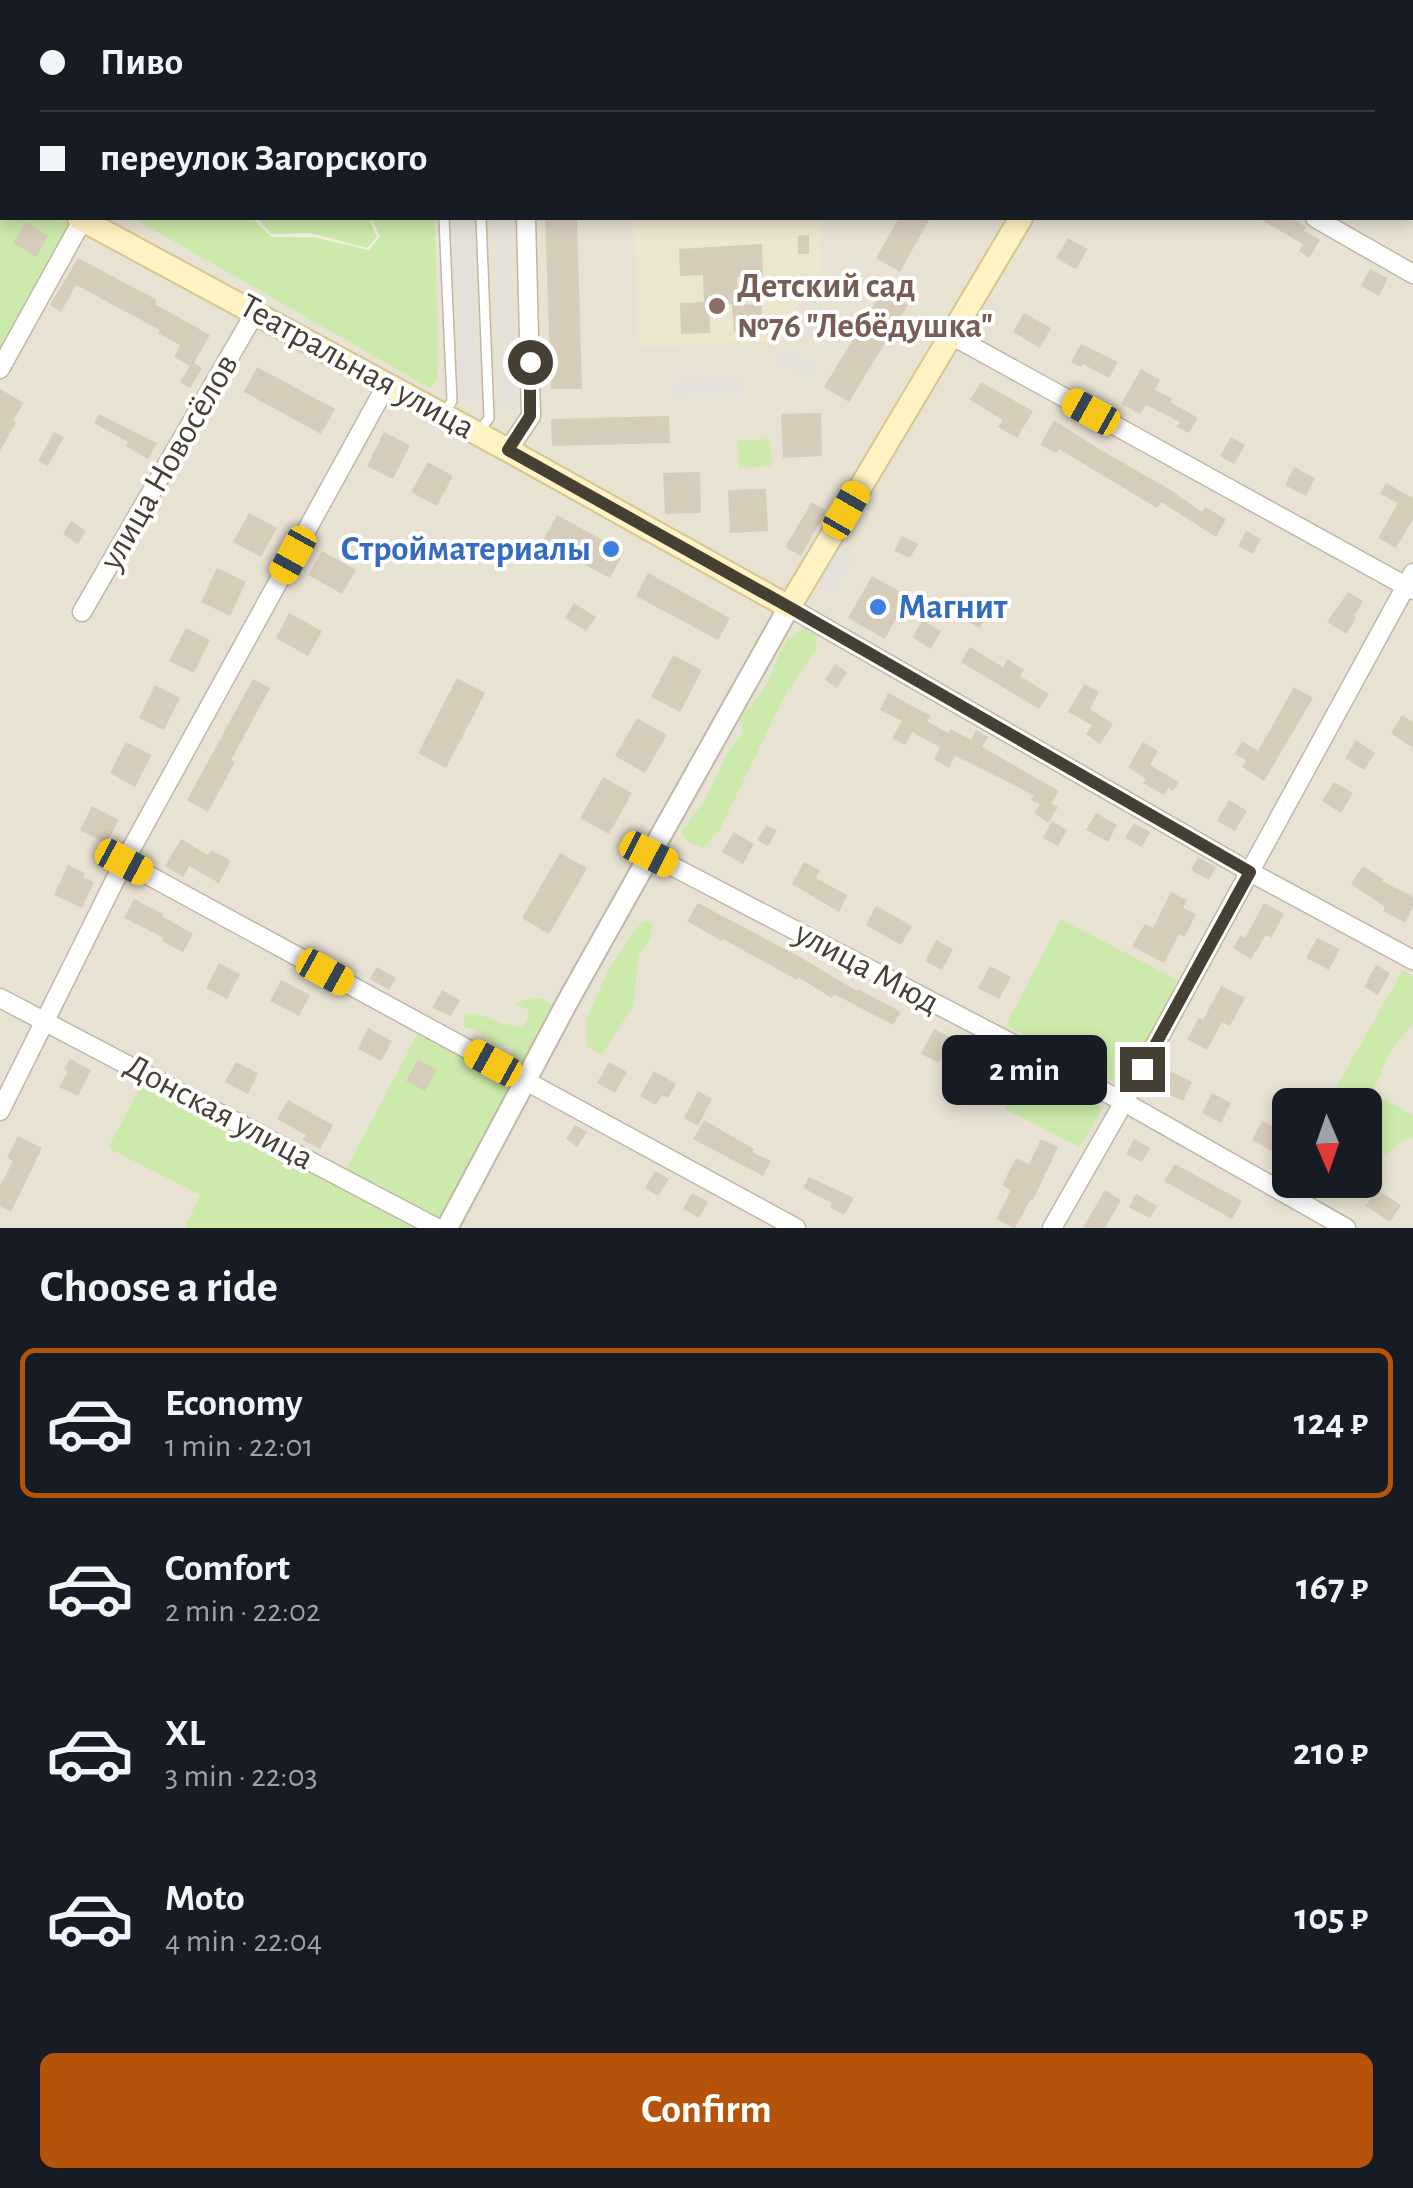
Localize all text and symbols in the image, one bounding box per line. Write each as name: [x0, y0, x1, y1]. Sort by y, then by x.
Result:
text: Пиво: [100, 44, 183, 82]
text: переулок Загорского: [100, 140, 428, 178]
place label: Детский сад №76 "Лебёдушка": [737, 269, 993, 344]
street label: Театральная улица: [234, 288, 480, 446]
marker: Детский сад №76 "Лебёдушка": [706, 295, 728, 317]
route start: [508, 340, 553, 385]
street label: улица Новосёлов: [93, 348, 245, 577]
car: [1057, 384, 1125, 440]
car: [818, 477, 874, 543]
car: [265, 521, 321, 589]
place label: Стройматериалы: [341, 532, 591, 567]
marker: Стройматериалы: [600, 538, 622, 560]
place label: Магнит: [898, 590, 1008, 625]
marker: Магнит: [867, 596, 889, 618]
car: [615, 827, 683, 881]
car: [90, 835, 158, 889]
street label: улица Мюд: [788, 915, 945, 1021]
car: [291, 944, 359, 1000]
callout: 2 min: [942, 1034, 1107, 1104]
car: [459, 1035, 527, 1091]
route end: [1120, 1047, 1165, 1092]
street label: Донская улица: [119, 1048, 319, 1176]
text: 2 min: [989, 1054, 1060, 1086]
north arrow: [1272, 1088, 1382, 1198]
map controls: [1272, 1088, 1382, 1198]
text: Choose a ride: [40, 1265, 278, 1310]
icon: car: [45, 1378, 135, 1468]
text: Economy: [165, 1385, 303, 1423]
text: 124 ₽: [1294, 1404, 1368, 1442]
text: 1 min · 22:01: [165, 1430, 313, 1462]
icon: car: [45, 1543, 135, 1633]
text: Comfort: [165, 1550, 290, 1588]
text: 167 ₽: [1296, 1569, 1368, 1607]
text: 2 min · 22:02: [165, 1595, 321, 1627]
icon: car: [45, 1708, 135, 1798]
text: XL: [165, 1715, 205, 1753]
text: 210 ₽: [1293, 1734, 1368, 1772]
text: 3 min · 22:03: [165, 1760, 318, 1792]
icon: car: [45, 1873, 135, 1963]
text: Moto: [165, 1880, 245, 1918]
text: 105 ₽: [1295, 1899, 1368, 1937]
text: 4 min · 22:04: [165, 1925, 322, 1957]
button: Confirm: [40, 2053, 1373, 2168]

